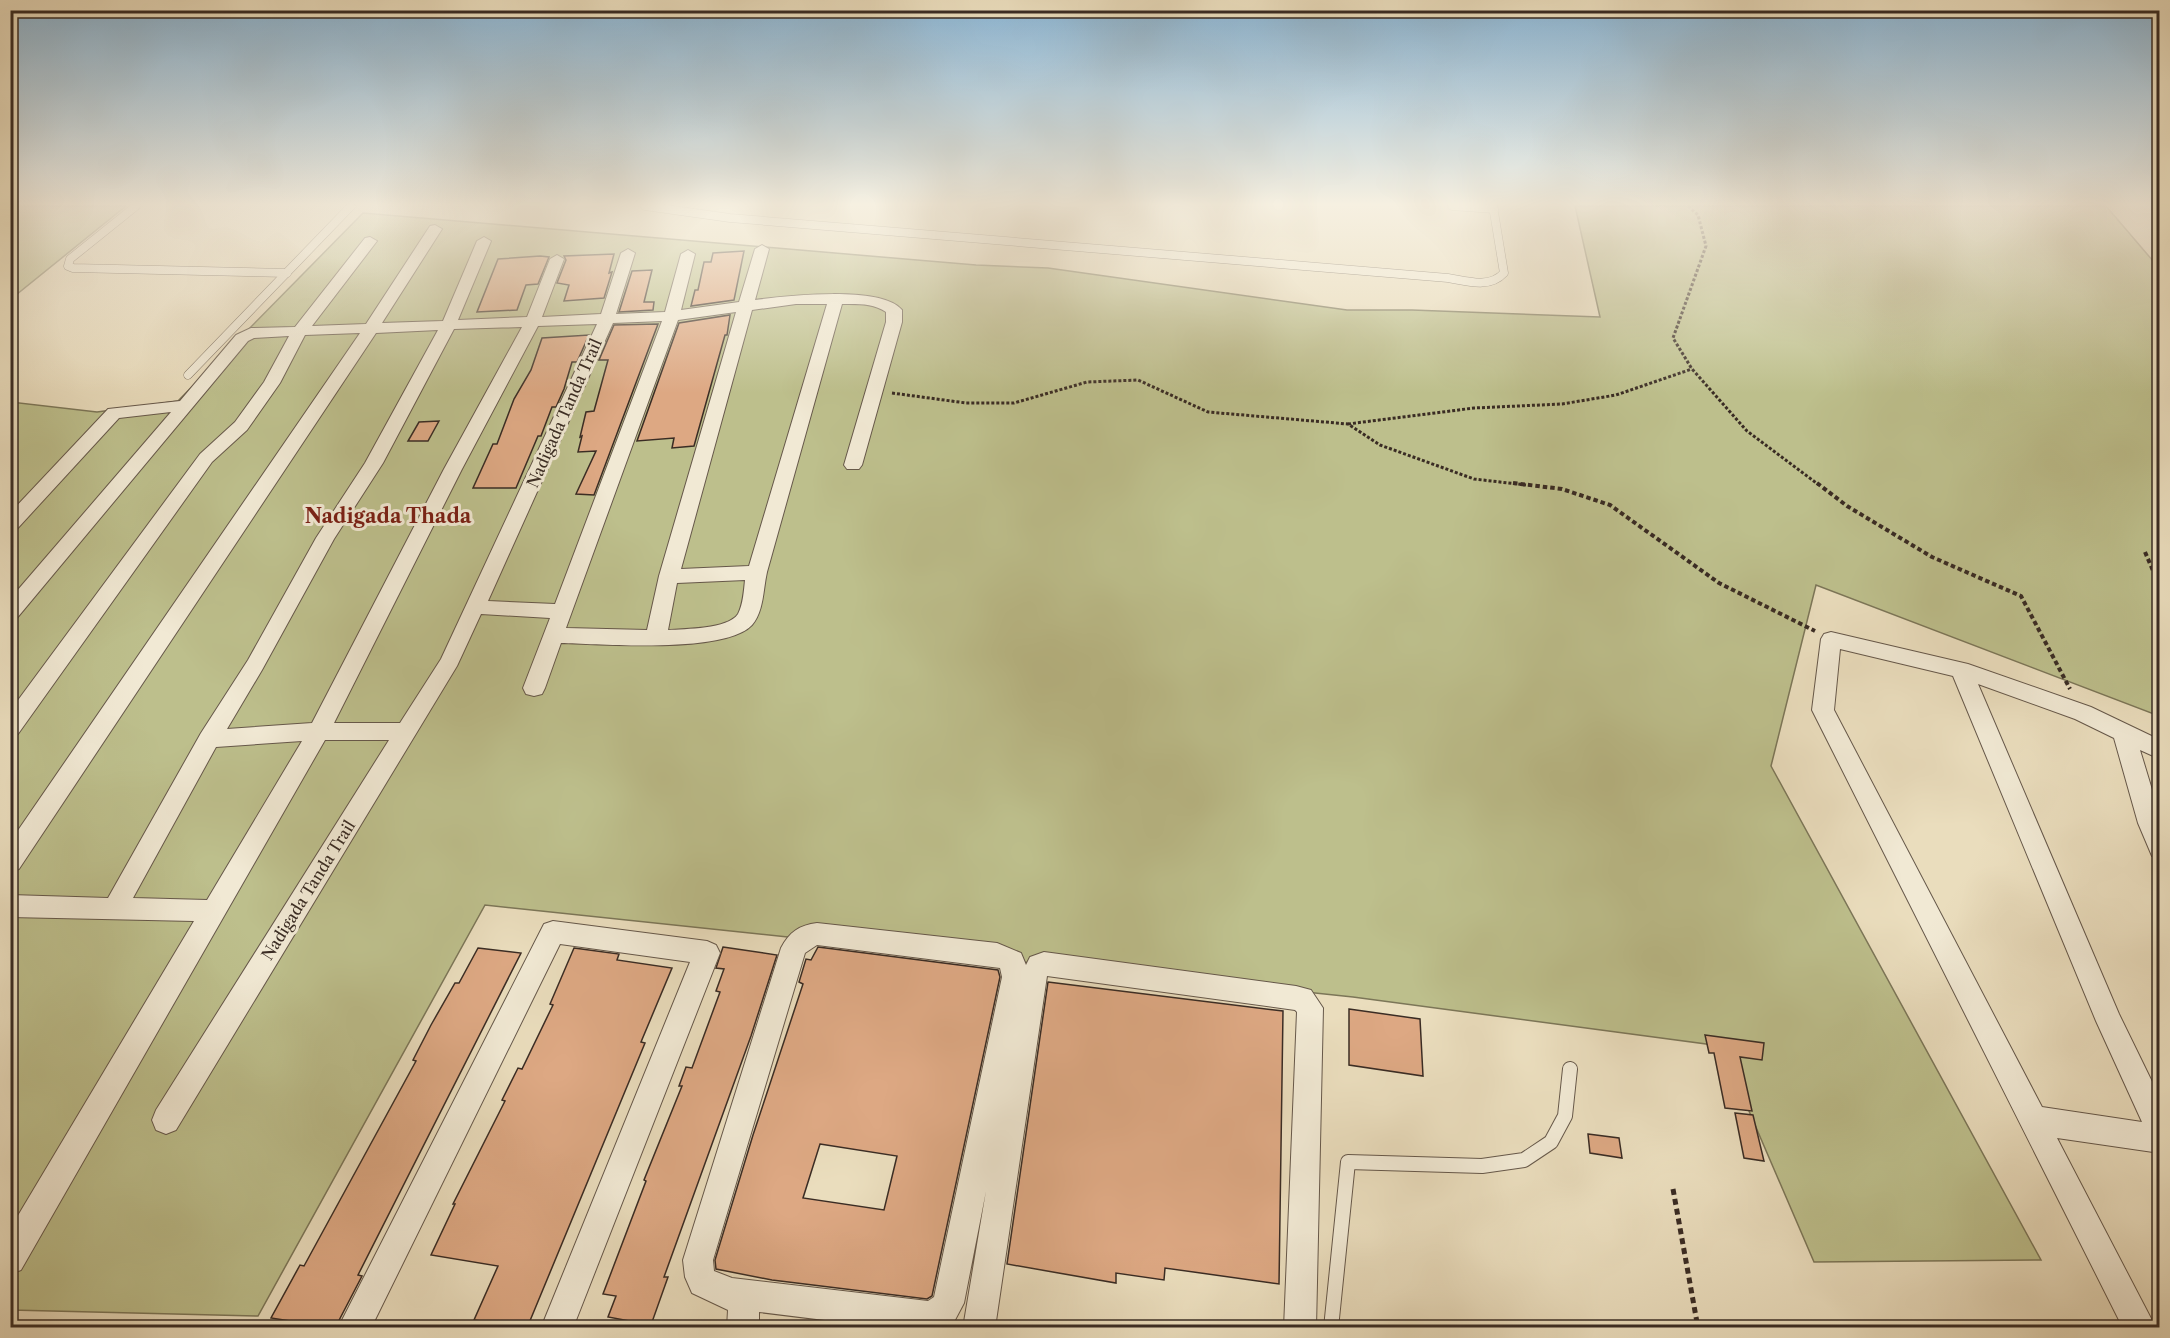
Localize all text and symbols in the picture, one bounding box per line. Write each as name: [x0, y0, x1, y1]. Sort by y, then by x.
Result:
street label: Nadigada Tanda Trail: [522, 335, 606, 491]
district label: Nadigada Thada: [305, 504, 472, 528]
street label: Nadigada Tanda Trail: [257, 816, 359, 964]

